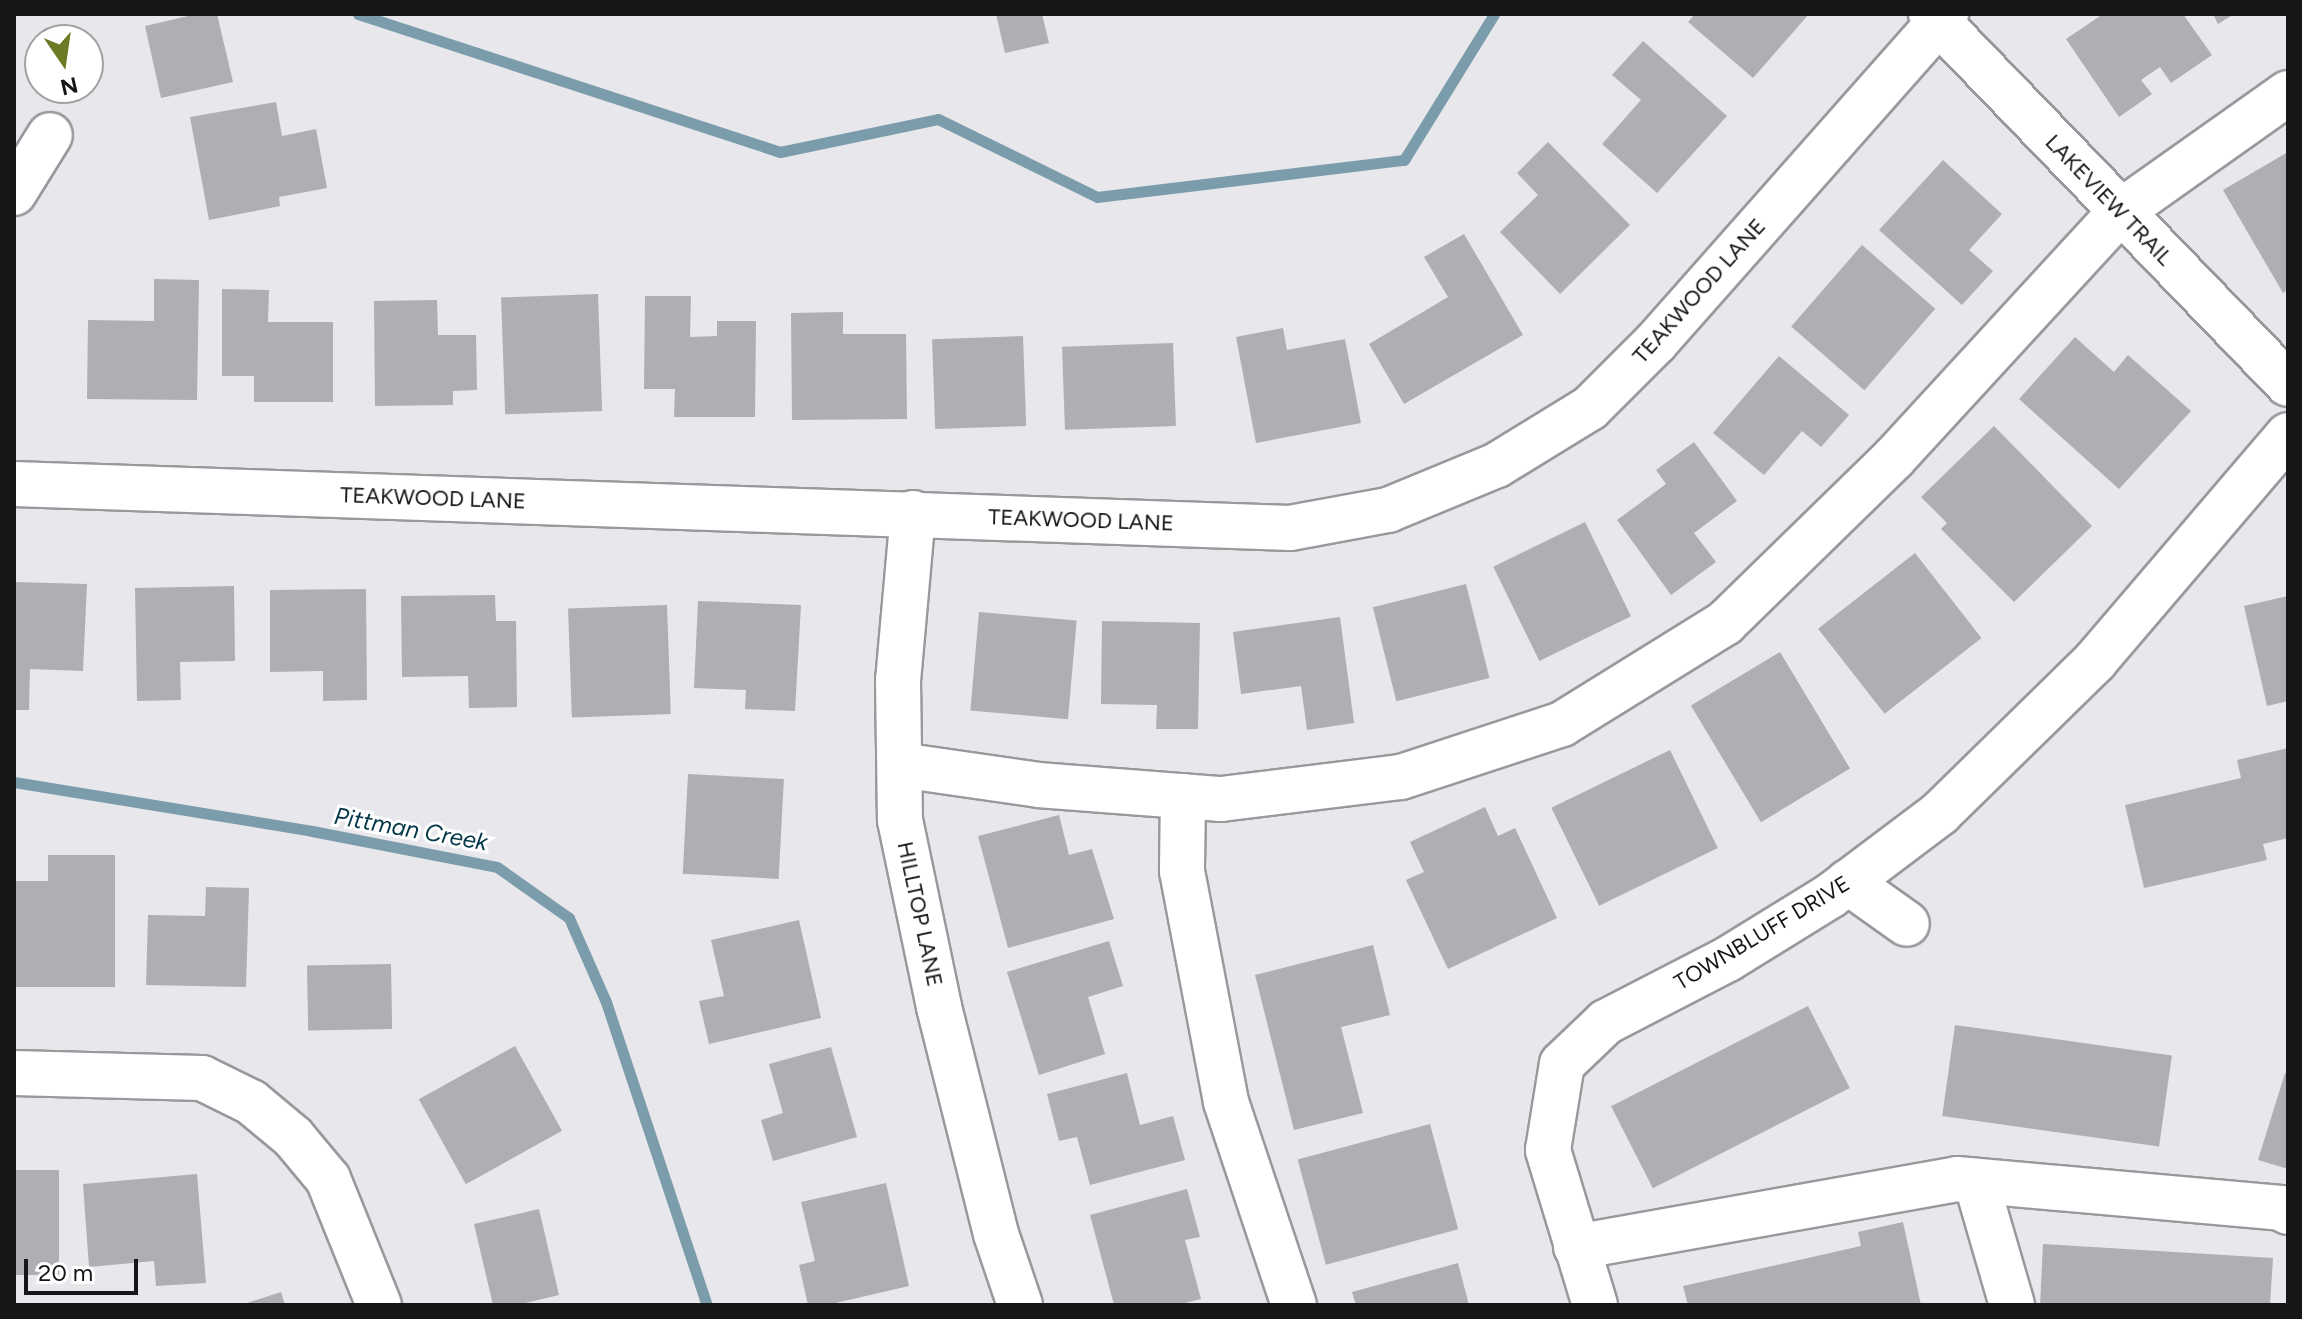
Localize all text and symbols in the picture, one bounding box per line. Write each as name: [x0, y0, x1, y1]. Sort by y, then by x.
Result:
north arrow: [24, 24, 104, 104]
text: N: [58, 71, 80, 101]
street label: LAKEVIEW TRAIL: [2040, 129, 2178, 271]
street label: TEAKWOOD LANE: [1627, 213, 1771, 369]
street label: TEAKWOOD LANE: [340, 482, 526, 514]
street label: TEAKWOOD LANE: [988, 504, 1174, 536]
water label: Pittman Creek: [332, 801, 490, 857]
street label: HILLTOP LANE: [892, 839, 948, 989]
street label: TOWNBLUFF DRIVE: [1669, 870, 1855, 996]
scale bar: [28, 1243, 142, 1293]
text: 20 m: [38, 1258, 93, 1287]

